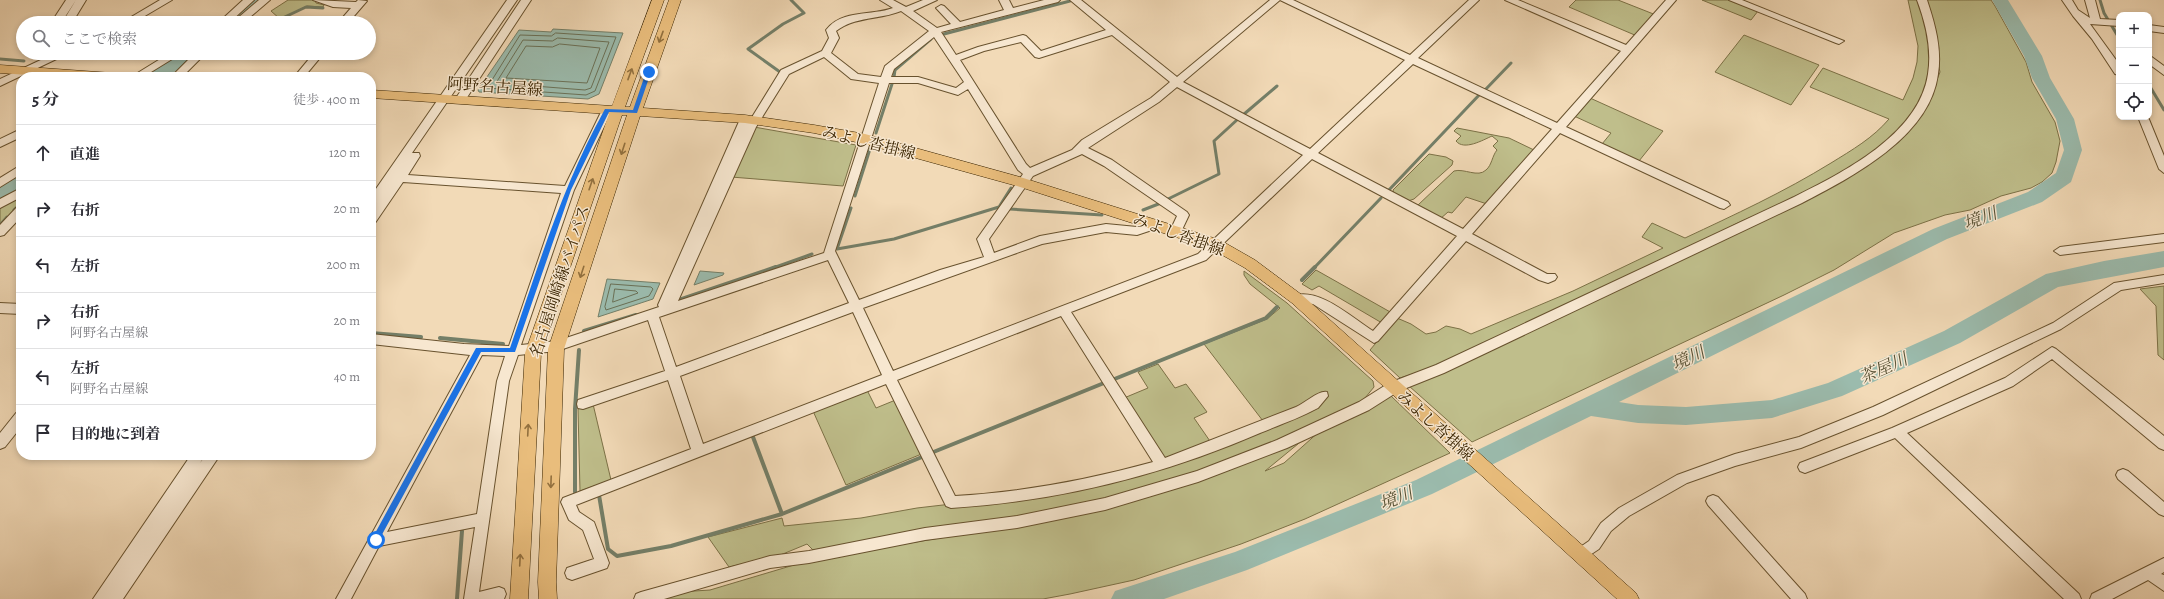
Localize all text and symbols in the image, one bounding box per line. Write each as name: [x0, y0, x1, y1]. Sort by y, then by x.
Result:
map controls: [2116, 12, 2152, 120]
button: +: [2116, 12, 2152, 48]
search box: [16, 16, 376, 60]
icon: search: [30, 27, 52, 49]
text: ここで検索: [62, 29, 137, 49]
one-way arrow: [657, 30, 665, 42]
button: −: [2116, 48, 2152, 84]
route end: [640, 63, 658, 81]
one-way arrow: [627, 69, 635, 81]
street label: 阿野名古屋線: [446, 73, 544, 101]
button: locate: [2116, 84, 2152, 120]
text: 5 分: [32, 88, 59, 111]
text: 徒歩 · 400 m: [293, 91, 360, 108]
street label: みよし沓掛線: [820, 121, 918, 165]
icon: ahead: [32, 142, 54, 164]
one-way arrow: [618, 143, 626, 155]
text: 直進: [70, 144, 100, 164]
text: 120 m: [329, 144, 360, 161]
one-way arrow: [588, 179, 596, 191]
icon: right: [32, 198, 54, 220]
text: 右折: [70, 200, 100, 220]
text: 20 m: [334, 200, 360, 217]
water label: 境川: [1960, 201, 2002, 235]
street label: 名古屋岡崎線バイパス: [525, 202, 595, 361]
street label: みよし沓掛線: [1130, 208, 1228, 262]
icon: left: [32, 254, 54, 276]
text: 左折: [70, 256, 100, 276]
text: 200 m: [327, 256, 360, 273]
one-way arrow: [578, 266, 585, 279]
text: 右折: [70, 302, 100, 322]
icon: right: [32, 310, 54, 332]
text: 20 m: [334, 312, 360, 329]
text: 阿野名古屋線: [70, 324, 148, 341]
water label: 境川: [1668, 340, 1710, 376]
water label: 茶屋川: [1855, 347, 1913, 389]
text: 左折: [70, 358, 100, 378]
icon: left: [32, 366, 54, 388]
text: 40 m: [334, 368, 360, 385]
text: 阿野名古屋線: [70, 380, 148, 397]
street label: みよし沓掛線: [1392, 385, 1478, 466]
icon: arrive: [32, 422, 54, 444]
text: 目的地に到着: [70, 424, 160, 444]
one-way arrow: [525, 424, 532, 437]
one-way arrow: [547, 475, 555, 488]
water label: 境川: [1376, 481, 1418, 515]
route start: [367, 531, 385, 549]
one-way arrow: [517, 554, 524, 567]

